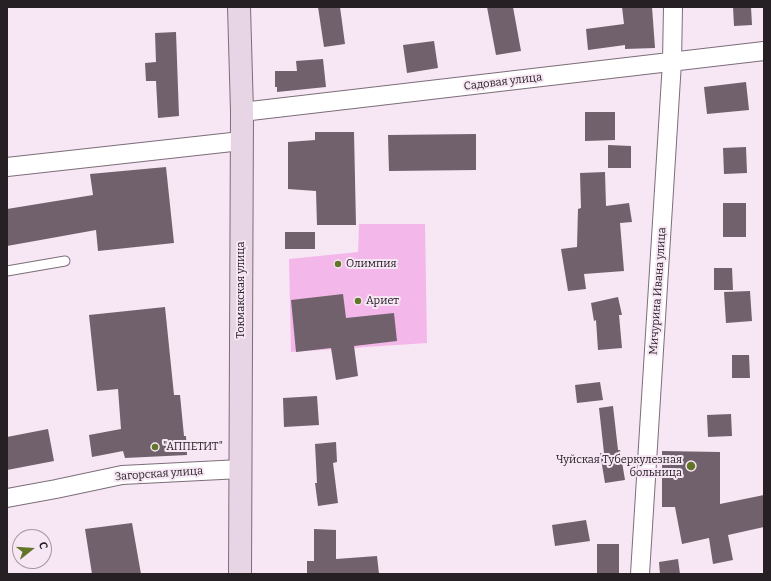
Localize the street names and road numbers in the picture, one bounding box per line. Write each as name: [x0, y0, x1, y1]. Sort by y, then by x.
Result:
street label: Садовая улица: [463, 71, 543, 93]
street label: Мичурина Ивана улица: [647, 227, 669, 355]
street label: Токмакская улица: [234, 241, 248, 339]
street label: Загорская улица: [114, 464, 204, 484]

